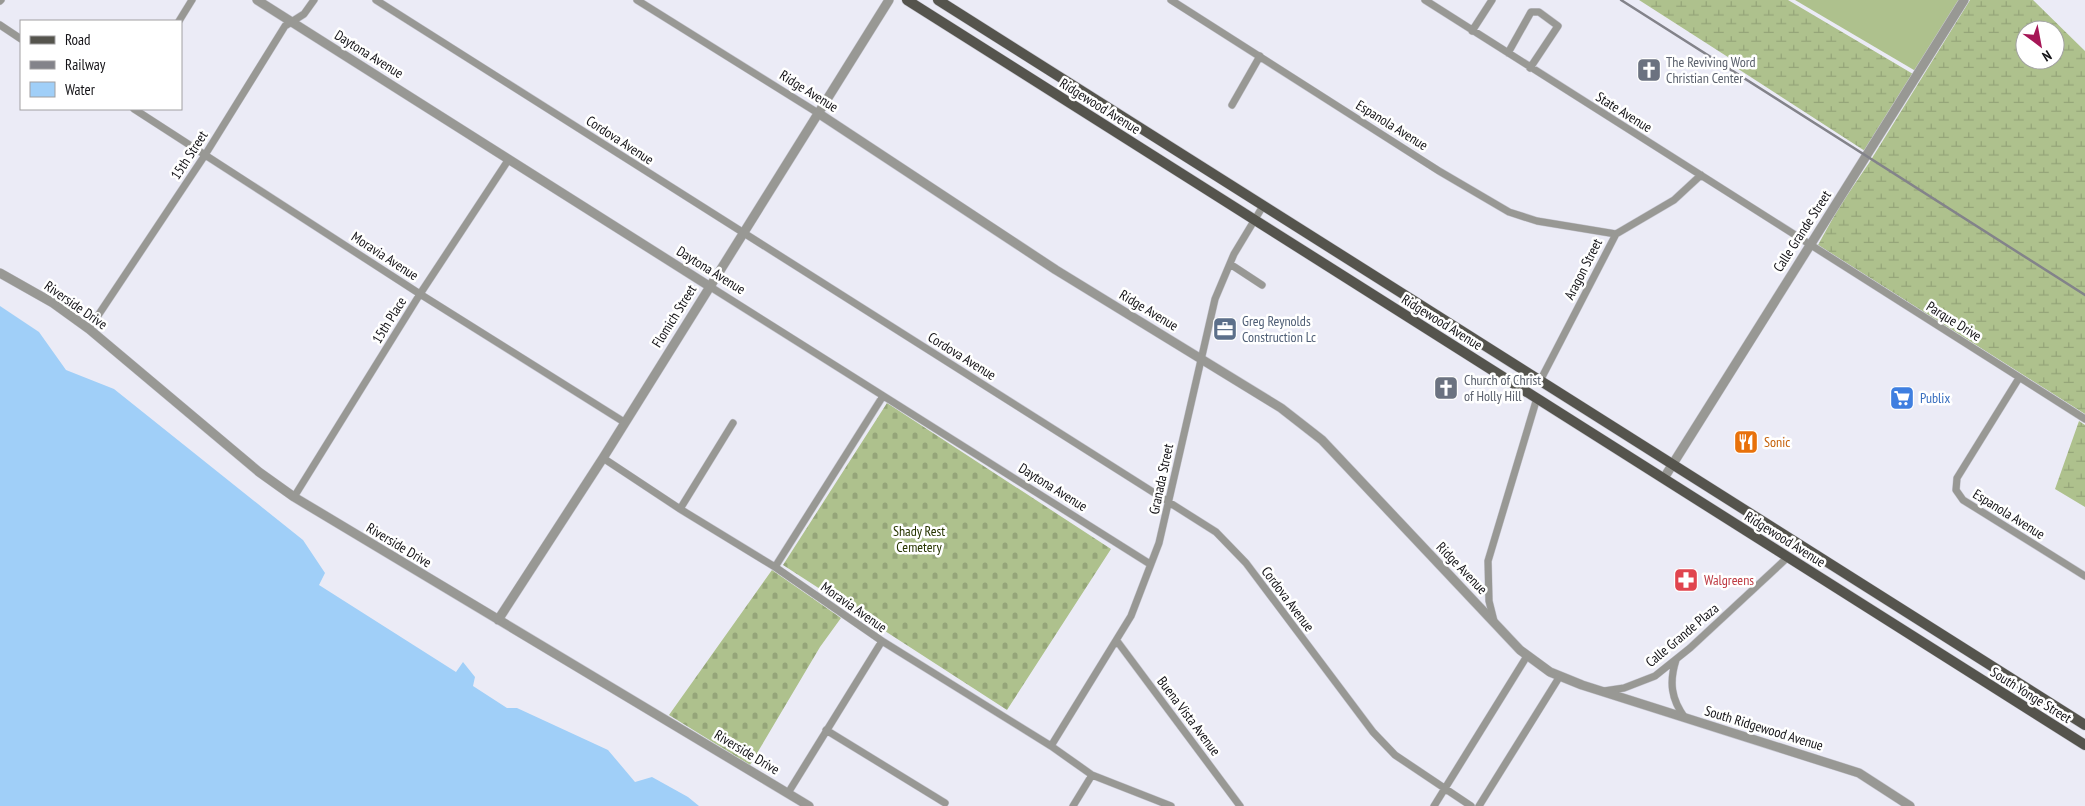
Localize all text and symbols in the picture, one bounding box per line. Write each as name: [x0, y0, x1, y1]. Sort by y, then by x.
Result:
legend: [20, 20, 182, 110]
north arrow: [2015, 20, 2065, 70]
street label: Daytona Avenue: [331, 26, 407, 82]
text: Road: [65, 30, 91, 49]
text: N: [2039, 46, 2055, 66]
place label: The Reviving Word Christian Center: [1666, 53, 1756, 87]
text: Railway: [65, 55, 106, 74]
church icon: The Reviving Word Christian Center: [1636, 57, 1662, 83]
street label: Ridge Avenue: [776, 66, 842, 116]
street label: Ridgewood Avenue: [1056, 74, 1144, 138]
text: Water: [65, 80, 96, 99]
street label: State Avenue: [1593, 88, 1656, 136]
street label: Espanola Avenue: [1353, 96, 1432, 154]
street label: Cordova Avenue: [583, 112, 657, 169]
street label: 15th Street: [167, 127, 211, 183]
street label: Calle Grande Street: [1769, 187, 1835, 275]
street label: Moravia Avenue: [348, 228, 422, 284]
street label: Aragon Street: [1560, 235, 1606, 303]
street label: Daytona Avenue: [673, 242, 749, 298]
street label: Riverside Drive: [41, 277, 111, 333]
street label: Flomich Street: [648, 281, 700, 351]
street label: Ridge Avenue: [1116, 285, 1182, 335]
street label: Ridgewood Avenue: [1398, 290, 1486, 354]
street label: 15th Place: [368, 293, 410, 347]
street label: Parque Drive: [1923, 297, 1985, 345]
place label: Greg Reynolds Construction Lc: [1242, 312, 1316, 346]
office icon: Greg Reynolds Construction Lc: [1212, 316, 1238, 342]
street label: Cordova Avenue: [925, 328, 1000, 384]
place label: Church of Christ of Holly Hill: [1464, 371, 1541, 405]
church icon: Church of Christ of Holly Hill: [1433, 375, 1459, 401]
supermarket icon: Publix: [1889, 385, 1915, 411]
place label: Publix: [1920, 389, 1950, 407]
restaurant icon: Sonic: [1733, 429, 1759, 455]
place label: Sonic: [1764, 433, 1790, 451]
street label: Granada Street: [1145, 442, 1177, 516]
street label: Daytona Avenue: [1015, 459, 1091, 515]
street label: Espanola Avenue: [1970, 485, 2049, 543]
street label: Ridgewood Avenue: [1741, 507, 1829, 571]
street label: Riverside Drive: [363, 519, 435, 572]
park label: Shady Rest Cemetery: [893, 522, 945, 556]
street label: Ridge Avenue: [1433, 538, 1491, 598]
street label: Cordova Avenue: [1258, 563, 1318, 635]
pharmacy icon: Walgreens: [1673, 567, 1699, 593]
place label: Walgreens: [1704, 571, 1754, 589]
street label: Moravia Avenue: [818, 578, 891, 636]
street label: Calle Grande Plaza: [1642, 599, 1722, 671]
street label: South Yonge Street: [1987, 663, 2075, 727]
street label: Buena Vista Avenue: [1153, 673, 1225, 759]
street label: South Ridgewood Avenue: [1703, 701, 1826, 755]
street label: Riverside Drive: [711, 726, 783, 779]

